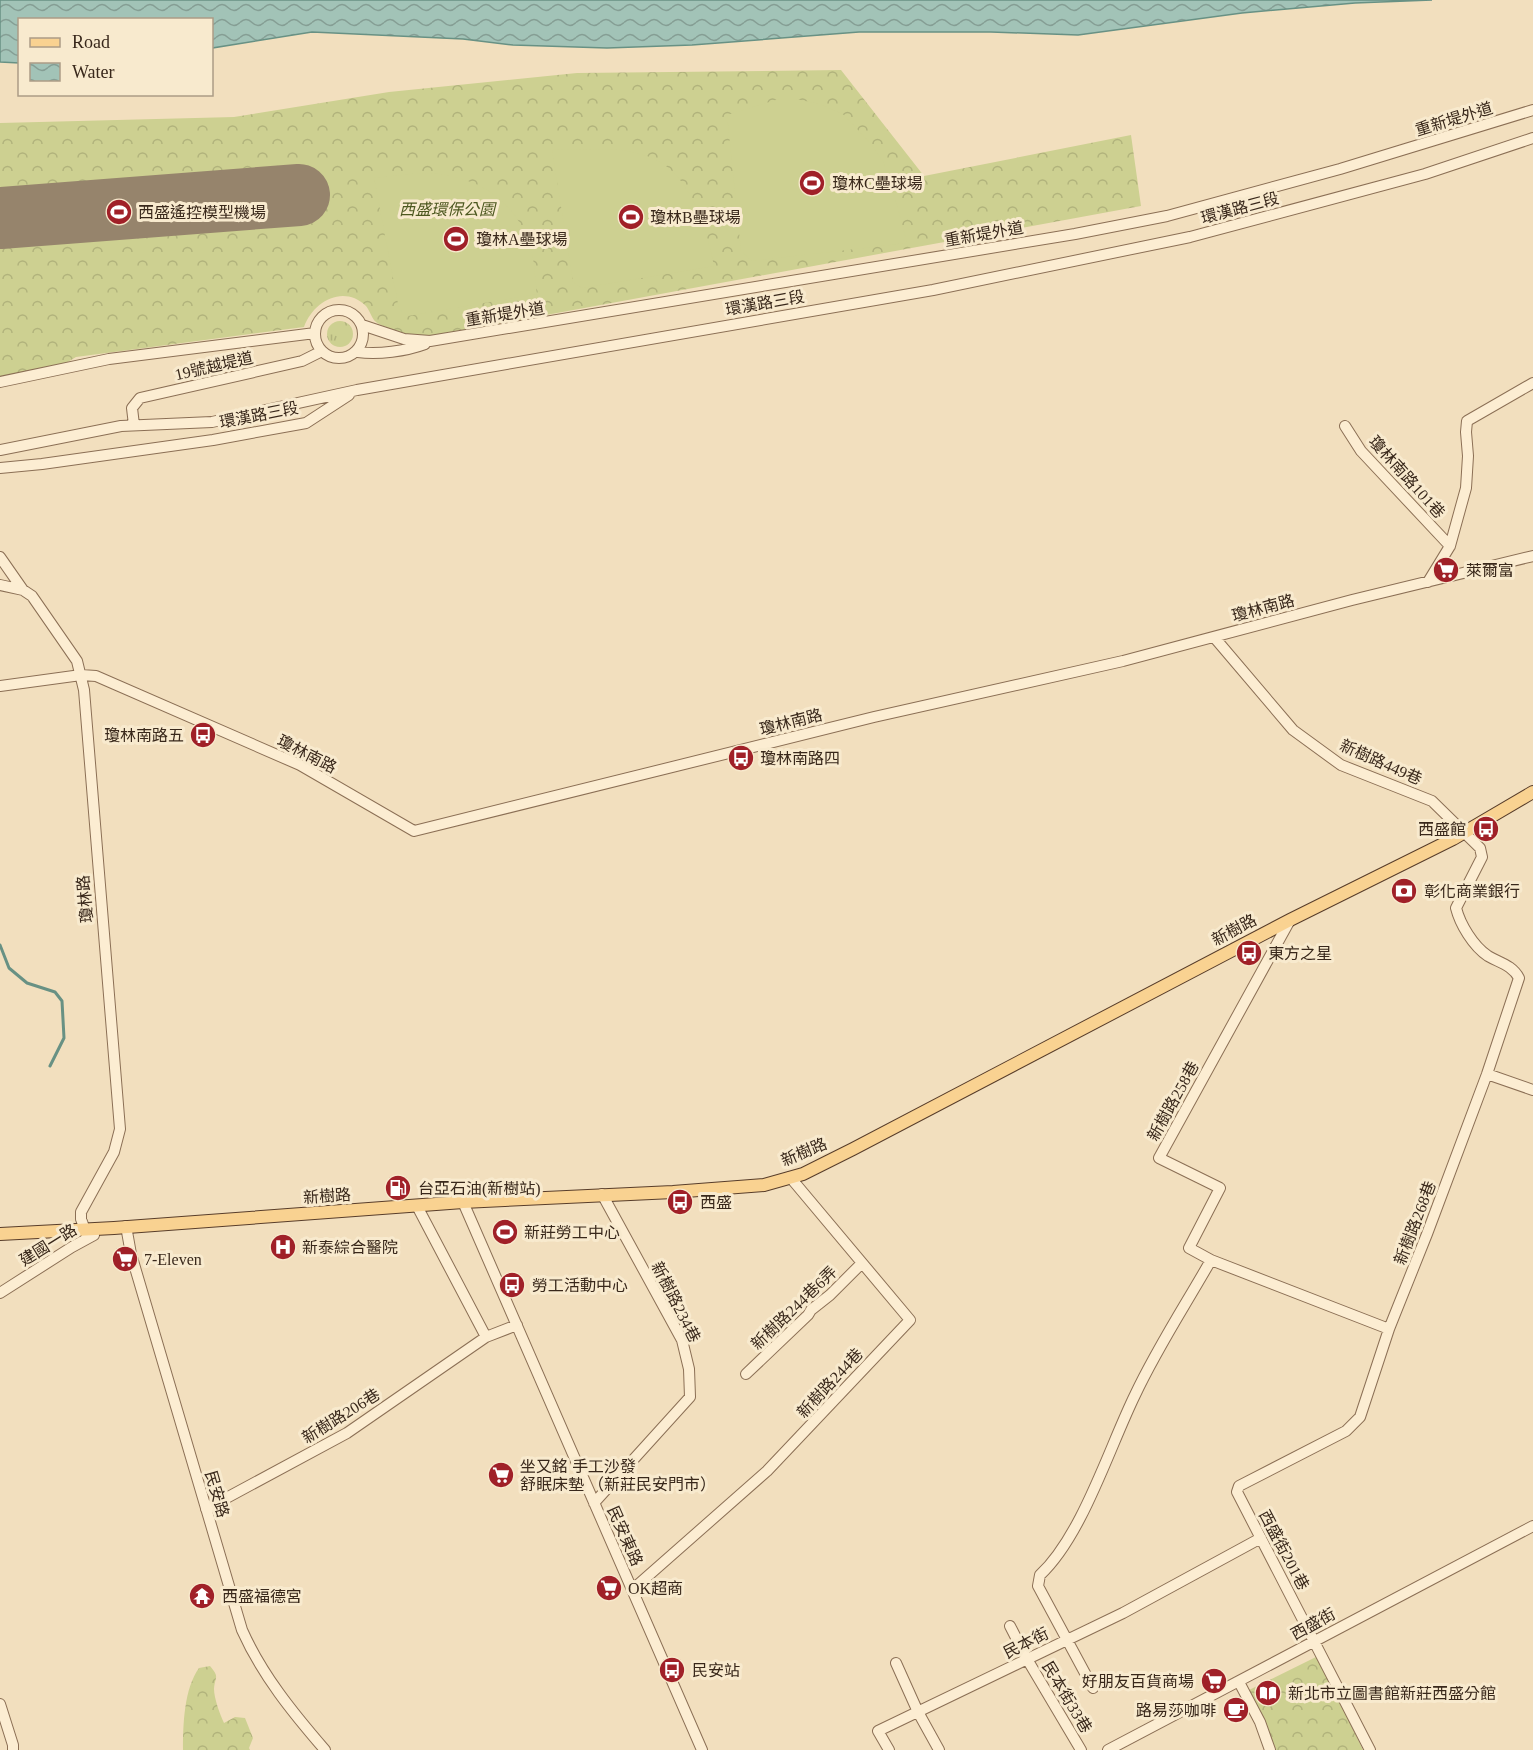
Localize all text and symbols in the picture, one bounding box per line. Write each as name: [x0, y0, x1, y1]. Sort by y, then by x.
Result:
legend: [18, 18, 213, 96]
text: Road: [72, 32, 110, 52]
text: Water: [72, 62, 115, 82]
street label: 重新堤外道: [1413, 99, 1495, 139]
sports icon: 瓊林C壘球場: [797, 168, 827, 198]
place label: 瓊林C壘球場: [832, 175, 923, 192]
street label: 環漢路三段: [1199, 189, 1281, 227]
sports icon: 西盛遙控模型機場: [104, 197, 134, 227]
park label: 西盛環保公園: [399, 201, 497, 218]
sports icon: 瓊林B壘球場: [616, 202, 646, 232]
place label: 西盛遙控模型機場: [138, 203, 266, 221]
place label: 瓊林B壘球場: [650, 209, 741, 226]
street label: 重新堤外道: [943, 219, 1025, 249]
sports icon: 瓊林A壘球場: [441, 224, 471, 254]
place label: 瓊林A壘球場: [476, 231, 568, 248]
street label: 環漢路三段: [724, 288, 806, 318]
street label: 重新堤外道: [464, 299, 546, 329]
street label: 19號越堤道: [173, 349, 255, 383]
street label: 環漢路三段: [218, 399, 300, 431]
street label: 瓊林南路101巷: [1366, 433, 1448, 521]
supermarket icon: 萊爾富: [1431, 555, 1461, 585]
place label: 萊爾富: [1466, 562, 1514, 579]
street label: 瓊林南路: [1230, 592, 1296, 624]
street label: 瓊林南路: [758, 706, 824, 738]
bus stop icon: 瓊林南路五: [188, 720, 218, 750]
place label: 瓊林南路五: [104, 727, 184, 744]
street label: 瓊林南路: [275, 732, 339, 776]
street label: 新樹路449巷: [1337, 736, 1425, 788]
bus stop icon: 瓊林南路四: [726, 743, 756, 773]
place label: 瓊林南路四: [760, 750, 840, 767]
bus stop icon: 西盛館: [1471, 814, 1501, 844]
place label: 西盛館: [1418, 821, 1466, 838]
street label: 瓊林路: [74, 874, 96, 924]
bank icon: 彰化商業銀行: [1389, 876, 1419, 906]
place label: 彰化商業銀行: [1424, 883, 1520, 900]
street label: 新樹路: [1209, 911, 1259, 949]
bus stop icon: 東方之星: [1234, 938, 1264, 968]
place label: 東方之星: [1268, 945, 1332, 962]
street label: 新樹路258巷: [1144, 1058, 1202, 1144]
street label: 新樹路: [779, 1135, 829, 1169]
fuel station icon: 台亞石油(新樹站): [383, 1173, 413, 1203]
street label: 新樹路268巷: [1391, 1179, 1439, 1267]
place label: 台亞石油(新樹站): [418, 1180, 541, 1198]
street label: 新樹路: [302, 1186, 352, 1206]
bus stop icon: 西盛: [665, 1187, 695, 1217]
place label: 西盛: [700, 1194, 732, 1211]
sports icon: 新莊勞工中心: [490, 1217, 520, 1247]
street label: 建國一路: [16, 1221, 80, 1269]
place label: 新莊勞工中心: [524, 1224, 620, 1241]
hospital icon: 新泰綜合醫院: [268, 1232, 298, 1262]
place label: 新泰綜合醫院: [302, 1239, 398, 1256]
supermarket icon: 7-Eleven: [110, 1244, 140, 1274]
place label: 7-Eleven: [144, 1251, 202, 1268]
street label: 新樹路234巷: [648, 1259, 704, 1345]
street label: 新樹路244巷6弄: [748, 1263, 840, 1353]
bus stop icon: 勞工活動中心: [497, 1270, 527, 1300]
place label: 勞工活動中心: [532, 1277, 628, 1294]
street label: 新樹路244巷: [794, 1345, 866, 1421]
street label: 新樹路206巷: [299, 1385, 383, 1447]
place label: 坐又銘 手工沙發 舒眠床墊 （新莊民安門市）: [520, 1458, 716, 1493]
supermarket icon: 坐又銘 手工沙發 舒眠床墊 （新莊民安門市）: [486, 1460, 516, 1490]
street label: 民安路: [202, 1469, 232, 1519]
street label: 民安東路: [604, 1503, 646, 1569]
street label: 西盛街201巷: [1256, 1507, 1312, 1593]
supermarket icon: OK超商: [594, 1573, 624, 1603]
place label: OK超商: [628, 1580, 683, 1597]
temple icon: 西盛福德宮: [187, 1581, 217, 1611]
place label: 西盛福德宮: [222, 1588, 302, 1605]
street label: 西盛街: [1288, 1605, 1338, 1643]
street label: 民本街: [1001, 1625, 1051, 1661]
bus stop icon: 民安站: [657, 1655, 687, 1685]
street label: 民本街33巷: [1039, 1658, 1095, 1736]
place label: 民安站: [692, 1662, 740, 1679]
supermarket icon: 好朋友百貨商場: [1199, 1666, 1229, 1696]
place label: 好朋友百貨商場: [1082, 1673, 1194, 1690]
library icon: 新北市立圖書館新莊西盛分館: [1253, 1678, 1283, 1708]
place label: 新北市立圖書館新莊西盛分館: [1288, 1685, 1496, 1702]
cafe icon: 路易莎咖啡: [1221, 1695, 1251, 1725]
place label: 路易莎咖啡: [1136, 1702, 1216, 1719]

